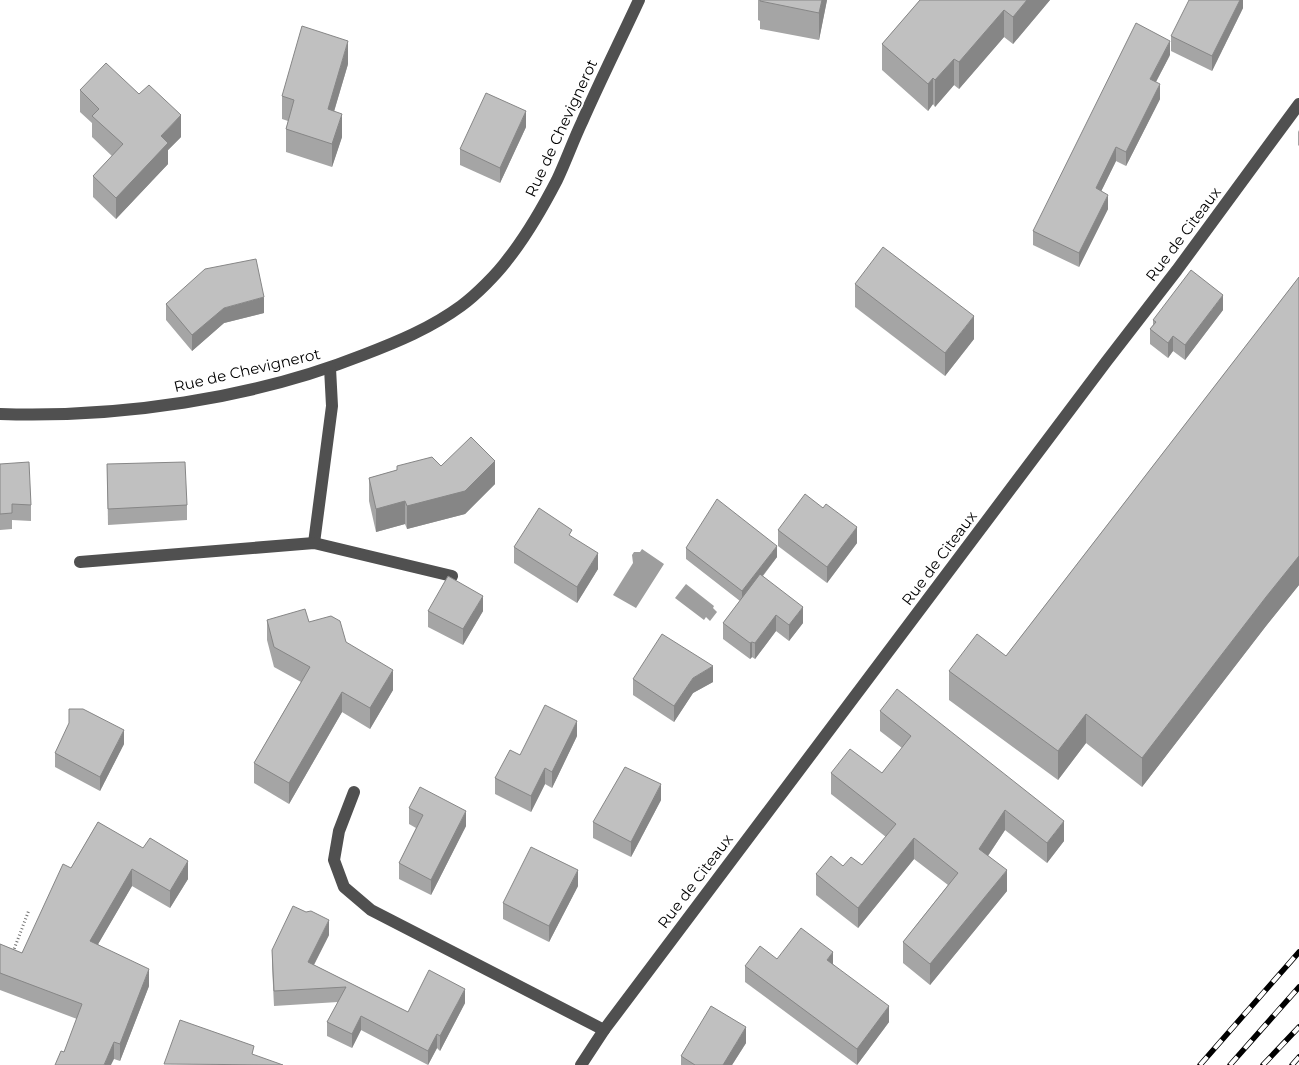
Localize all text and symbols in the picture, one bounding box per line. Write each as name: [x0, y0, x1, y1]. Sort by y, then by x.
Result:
street label: Rue de Chevignerot: [521, 56, 601, 200]
street label: Rue de Citeaux: [1141, 183, 1225, 285]
street label: Rue de Chevignerot: [172, 344, 322, 396]
street label: Rue de Citeaux: [897, 507, 981, 609]
street label: Rue de Citeaux: [653, 830, 737, 932]

